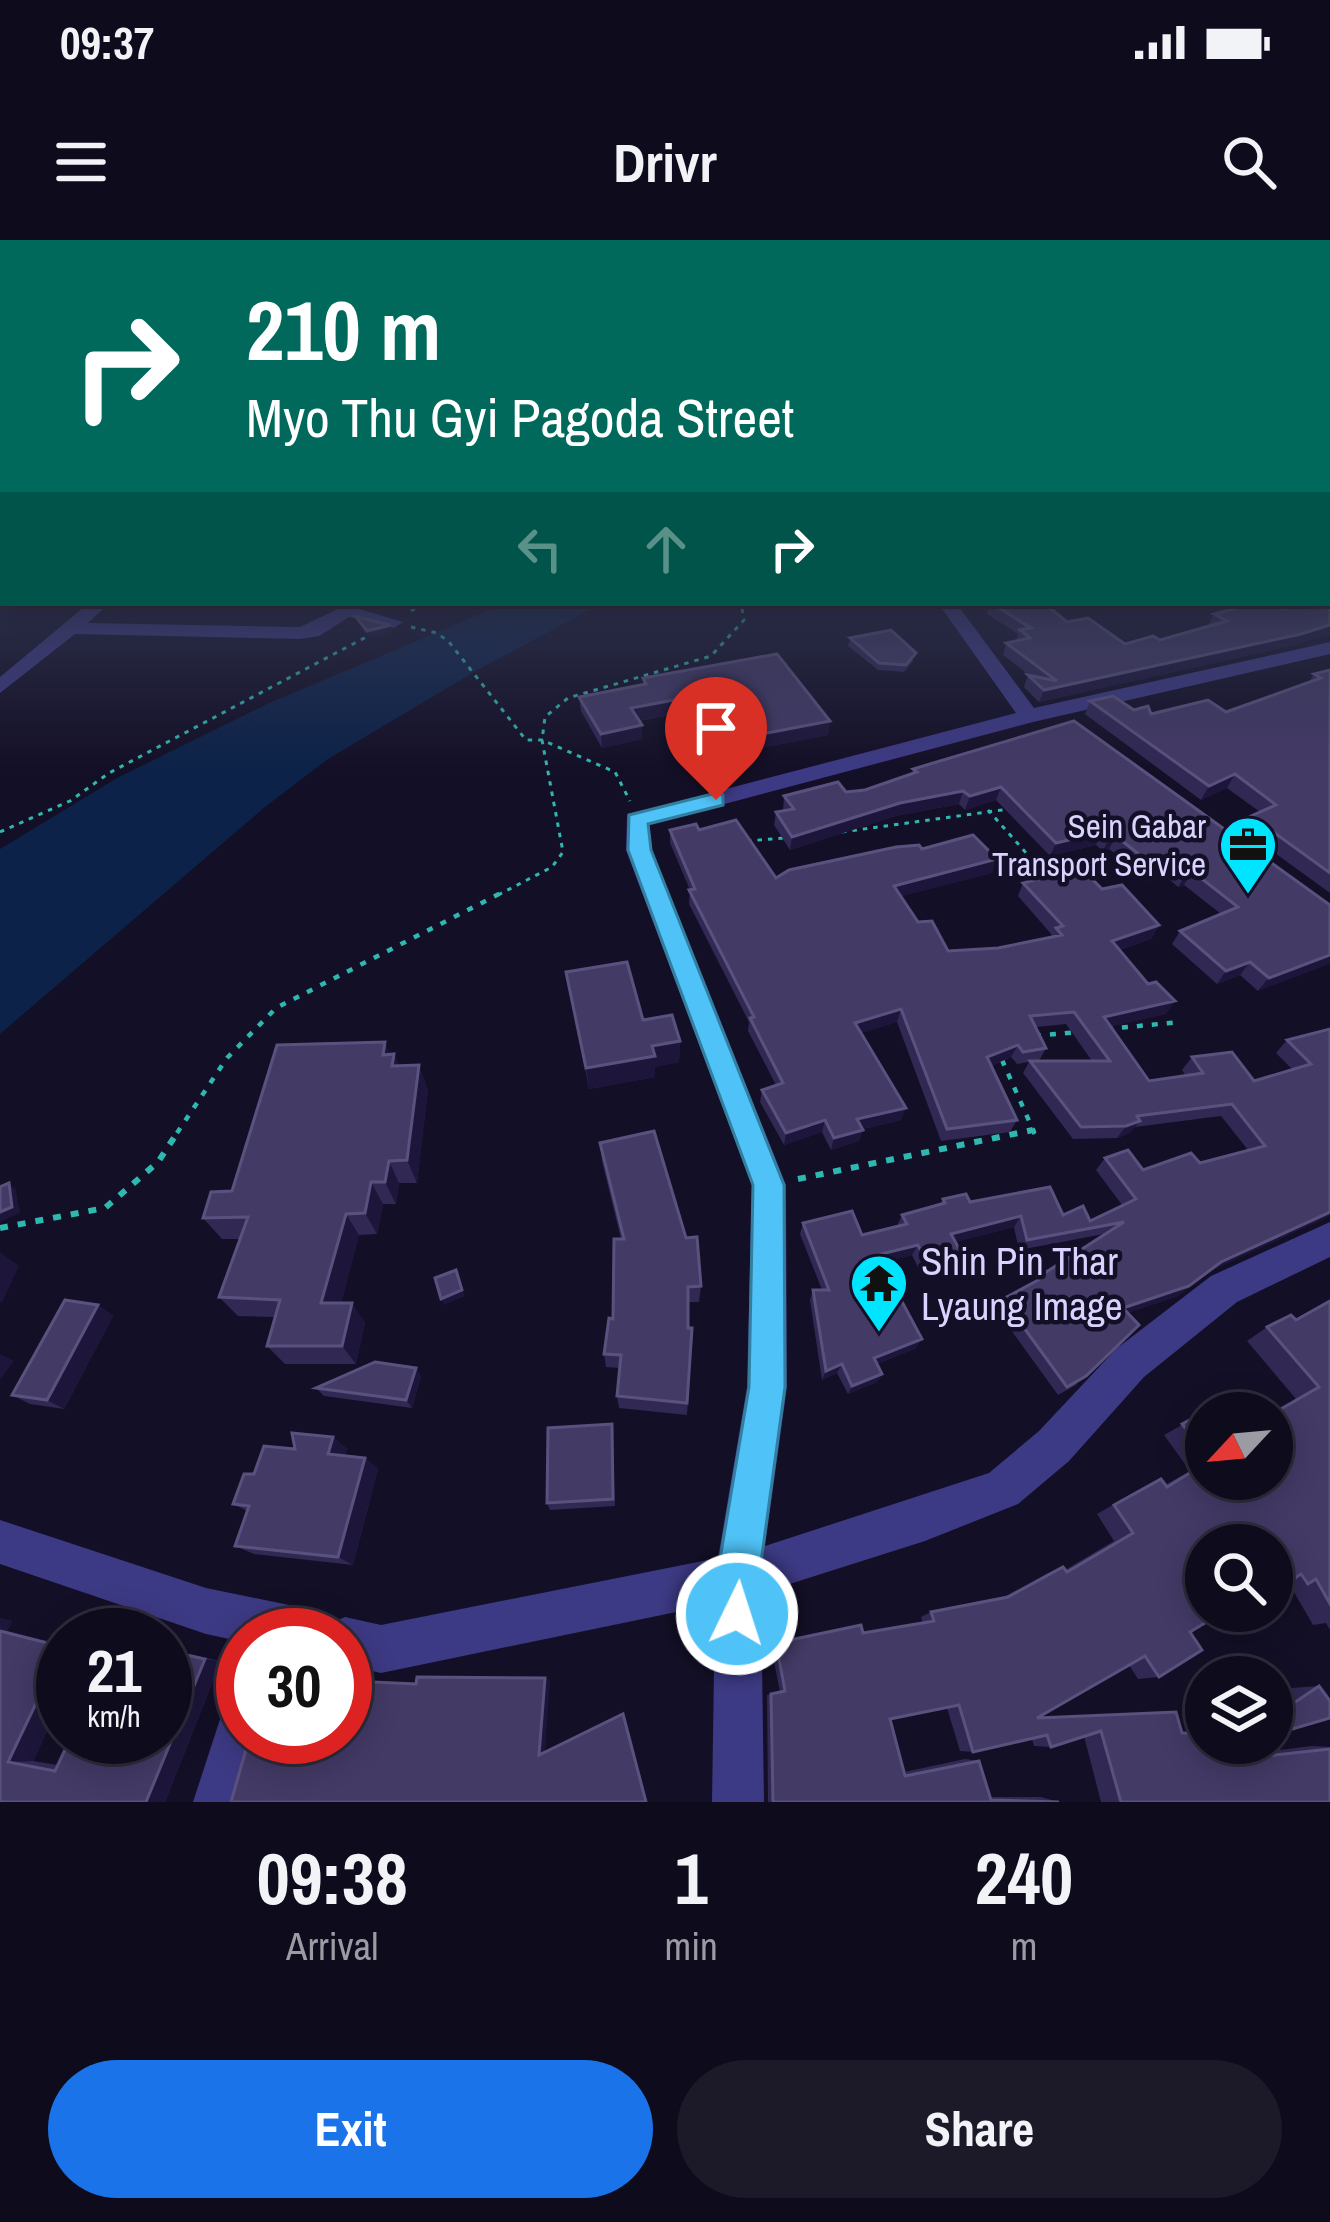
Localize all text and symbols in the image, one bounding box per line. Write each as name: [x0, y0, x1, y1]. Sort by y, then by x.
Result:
text: 09:37: [60, 12, 154, 73]
text: Drivr: [613, 126, 717, 199]
icon: menu: [48, 129, 114, 195]
icon: search: [1216, 129, 1282, 195]
text: 210 m: [246, 273, 441, 386]
icon: right: [48, 288, 204, 444]
text: Myo Thu Gyi Pagoda Street: [246, 381, 794, 454]
icon: left: [507, 516, 573, 582]
icon: ahead: [633, 516, 699, 582]
icon: right: [759, 516, 825, 582]
pin: [665, 677, 767, 800]
icon: arrive: [683, 695, 749, 761]
place label: Sein Gabar Transport Service: [992, 804, 1206, 886]
office icon: Sein Gabar Transport Service: [1217, 814, 1279, 896]
place label: Shin Pin Thar Lyaung Image: [921, 1235, 1123, 1332]
temple icon: Shin Pin Thar Lyaung Image: [848, 1252, 910, 1334]
north arrow: [1185, 1392, 1293, 1500]
map controls: [1185, 1392, 1293, 1764]
button: search: [1185, 1524, 1293, 1632]
position arrow: [674, 1551, 800, 1677]
speed limit sign: 30: [216, 1608, 372, 1764]
text: 21: [87, 1630, 141, 1711]
button: layers: [1185, 1656, 1293, 1764]
text: km/h: [87, 1696, 141, 1736]
text: 09:38: [257, 1829, 408, 1926]
text: 1: [675, 1829, 708, 1926]
text: 240: [975, 1829, 1073, 1926]
text: Arrival: [286, 1920, 378, 1972]
text: min: [665, 1920, 718, 1972]
text: m: [1011, 1920, 1037, 1972]
button: Exit: [48, 2060, 653, 2198]
button: Share: [677, 2060, 1282, 2198]

